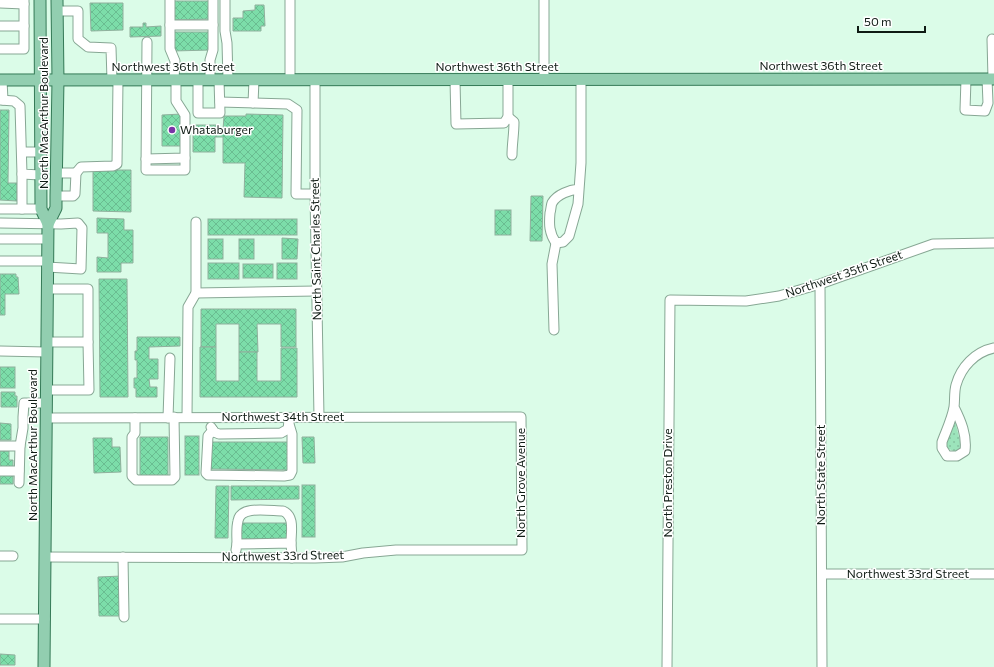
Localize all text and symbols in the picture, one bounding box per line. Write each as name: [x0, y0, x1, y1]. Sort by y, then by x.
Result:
scale bar: [858, 8, 925, 34]
text: 50 m: [864, 14, 892, 28]
street label: North MacArthur Boulevard: [36, 37, 50, 189]
street label: Northwest 36th Street: [759, 58, 883, 72]
street label: Northwest 36th Street: [111, 59, 235, 73]
street label: Northwest 36th Street: [435, 59, 559, 73]
place label: Whataburger: [180, 122, 253, 136]
marker: Whataburger: [167, 125, 177, 135]
street label: North Saint Charles Street: [307, 177, 323, 321]
street label: Northwest 35th Street: [783, 246, 904, 300]
street label: North MacArthur Boulevard: [25, 369, 39, 521]
street label: Northwest 34th Street: [221, 409, 345, 423]
street label: North State Street: [813, 425, 827, 525]
street label: North Grove Avenue: [513, 428, 527, 538]
street label: North Preston Drive: [660, 428, 674, 538]
street label: Northwest 33rd Street: [222, 547, 344, 563]
street label: Northwest 33rd Street: [847, 566, 969, 580]

